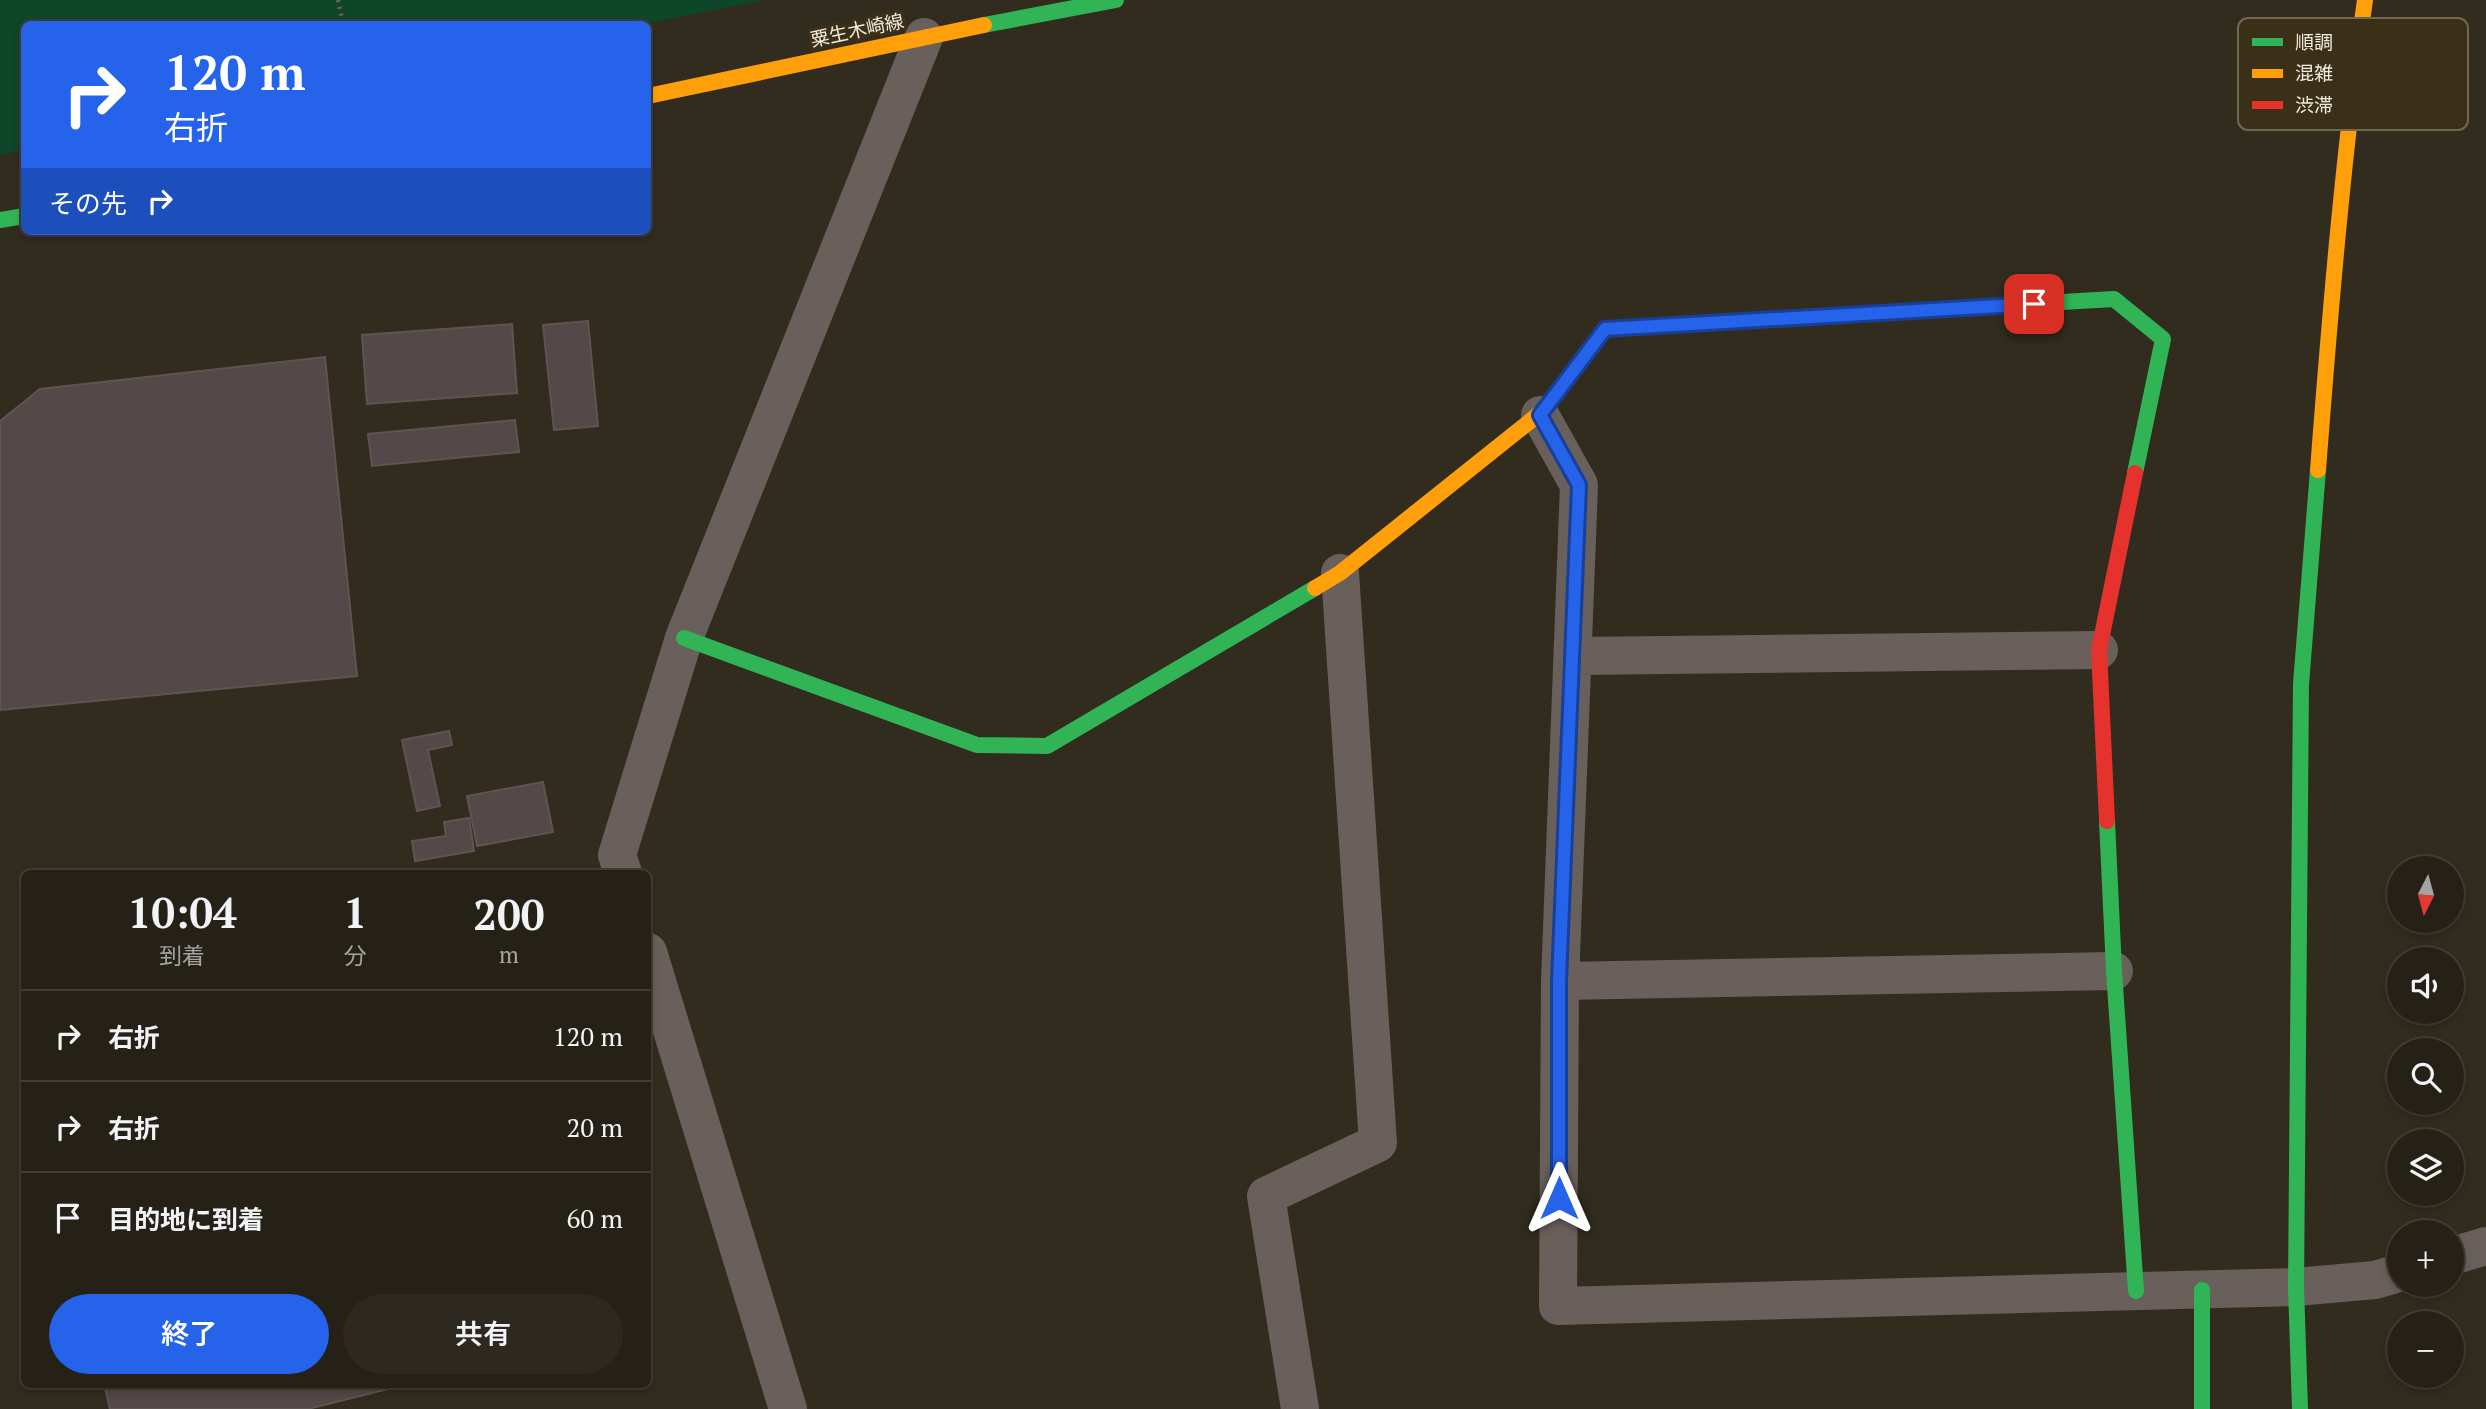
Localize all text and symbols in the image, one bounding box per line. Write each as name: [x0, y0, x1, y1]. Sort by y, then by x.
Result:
street label: 粟生木崎線: [808, 7, 906, 52]
legend: [2238, 18, 2468, 130]
text: 順調: [2295, 29, 2333, 54]
text: 120 m: [164, 39, 306, 104]
icon: right: [49, 49, 140, 140]
text: 混雑: [2295, 60, 2333, 85]
text: 渋滞: [2295, 92, 2333, 117]
text: 右折: [164, 106, 228, 148]
icon: right: [141, 182, 179, 220]
text: その先: [49, 186, 127, 220]
pin: [2004, 274, 2064, 334]
icon: arrive: [2015, 285, 2053, 323]
north arrow: [2387, 856, 2464, 933]
map controls: [2387, 856, 2464, 1388]
text: 10:04: [127, 884, 237, 940]
text: 1: [343, 884, 367, 940]
text: 200: [473, 886, 545, 942]
text: m: [499, 939, 519, 970]
text: 到着: [159, 940, 205, 971]
text: 分: [344, 940, 367, 971]
button: sound: [2387, 947, 2464, 1024]
icon: right: [49, 1017, 87, 1055]
text: 120 m: [553, 1019, 623, 1053]
text: 右折: [108, 1020, 160, 1054]
button: search: [2387, 1038, 2464, 1115]
icon: right: [49, 1108, 87, 1146]
text: 20 m: [567, 1110, 623, 1144]
text: 右折: [108, 1111, 160, 1145]
button: layers: [2387, 1129, 2464, 1206]
position arrow: [1522, 1161, 1596, 1235]
icon: arrive: [49, 1199, 87, 1237]
text: 60 m: [567, 1201, 623, 1235]
text: 目的地に到着: [108, 1202, 264, 1236]
button: +: [2387, 1220, 2464, 1297]
button: 終了: [49, 1294, 329, 1374]
button: 共有: [343, 1294, 623, 1374]
button: −: [2387, 1311, 2464, 1388]

